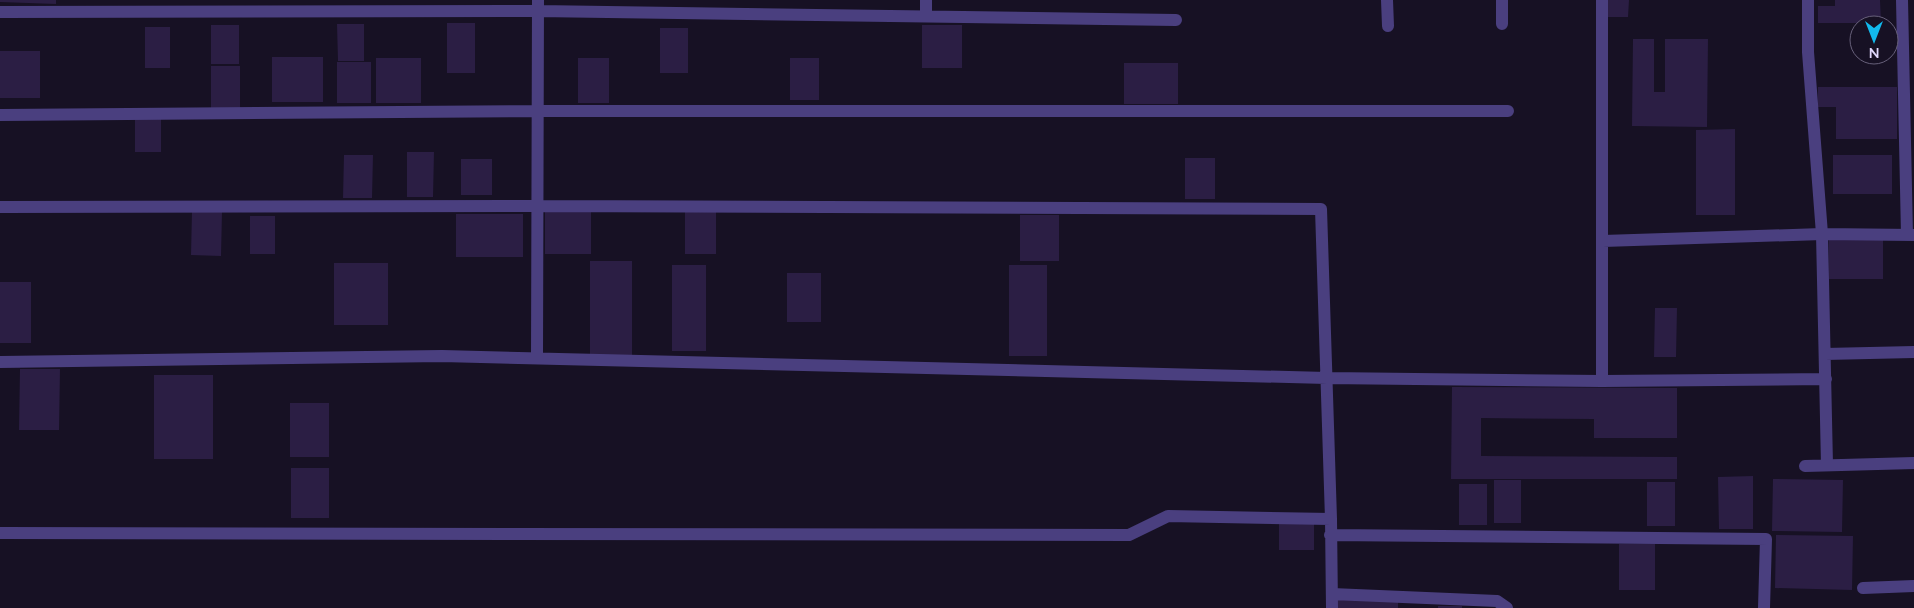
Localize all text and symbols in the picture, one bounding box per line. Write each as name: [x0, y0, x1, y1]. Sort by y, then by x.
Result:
north arrow: [1849, 15, 1899, 65]
text: N: [1869, 45, 1879, 62]

